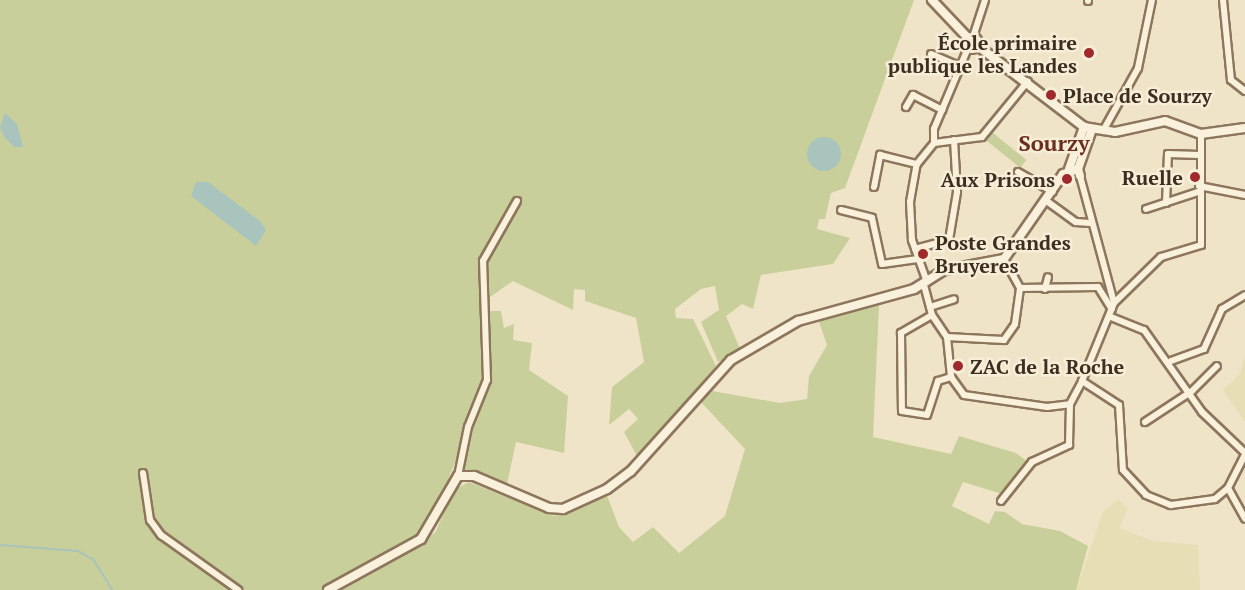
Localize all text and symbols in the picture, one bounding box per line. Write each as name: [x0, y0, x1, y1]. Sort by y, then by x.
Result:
place label: École primaire publique les Landes: [888, 30, 1077, 77]
marker: École primaire publique les Landes: [1082, 46, 1096, 60]
place label: Place de Sourzy: [1063, 83, 1212, 107]
marker: Place de Sourzy: [1044, 88, 1058, 102]
district label: Sourzy: [1018, 130, 1090, 156]
place label: Ruelle: [1122, 165, 1183, 189]
place label: Aux Prisons: [941, 167, 1055, 191]
marker: Ruelle: [1188, 170, 1202, 184]
marker: Aux Prisons: [1060, 172, 1074, 186]
place label: Poste Grandes Bruyeres: [935, 231, 1071, 278]
marker: Poste Grandes Bruyeres: [916, 247, 930, 261]
place label: ZAC de la Roche: [970, 354, 1124, 378]
marker: ZAC de la Roche: [951, 359, 965, 373]

